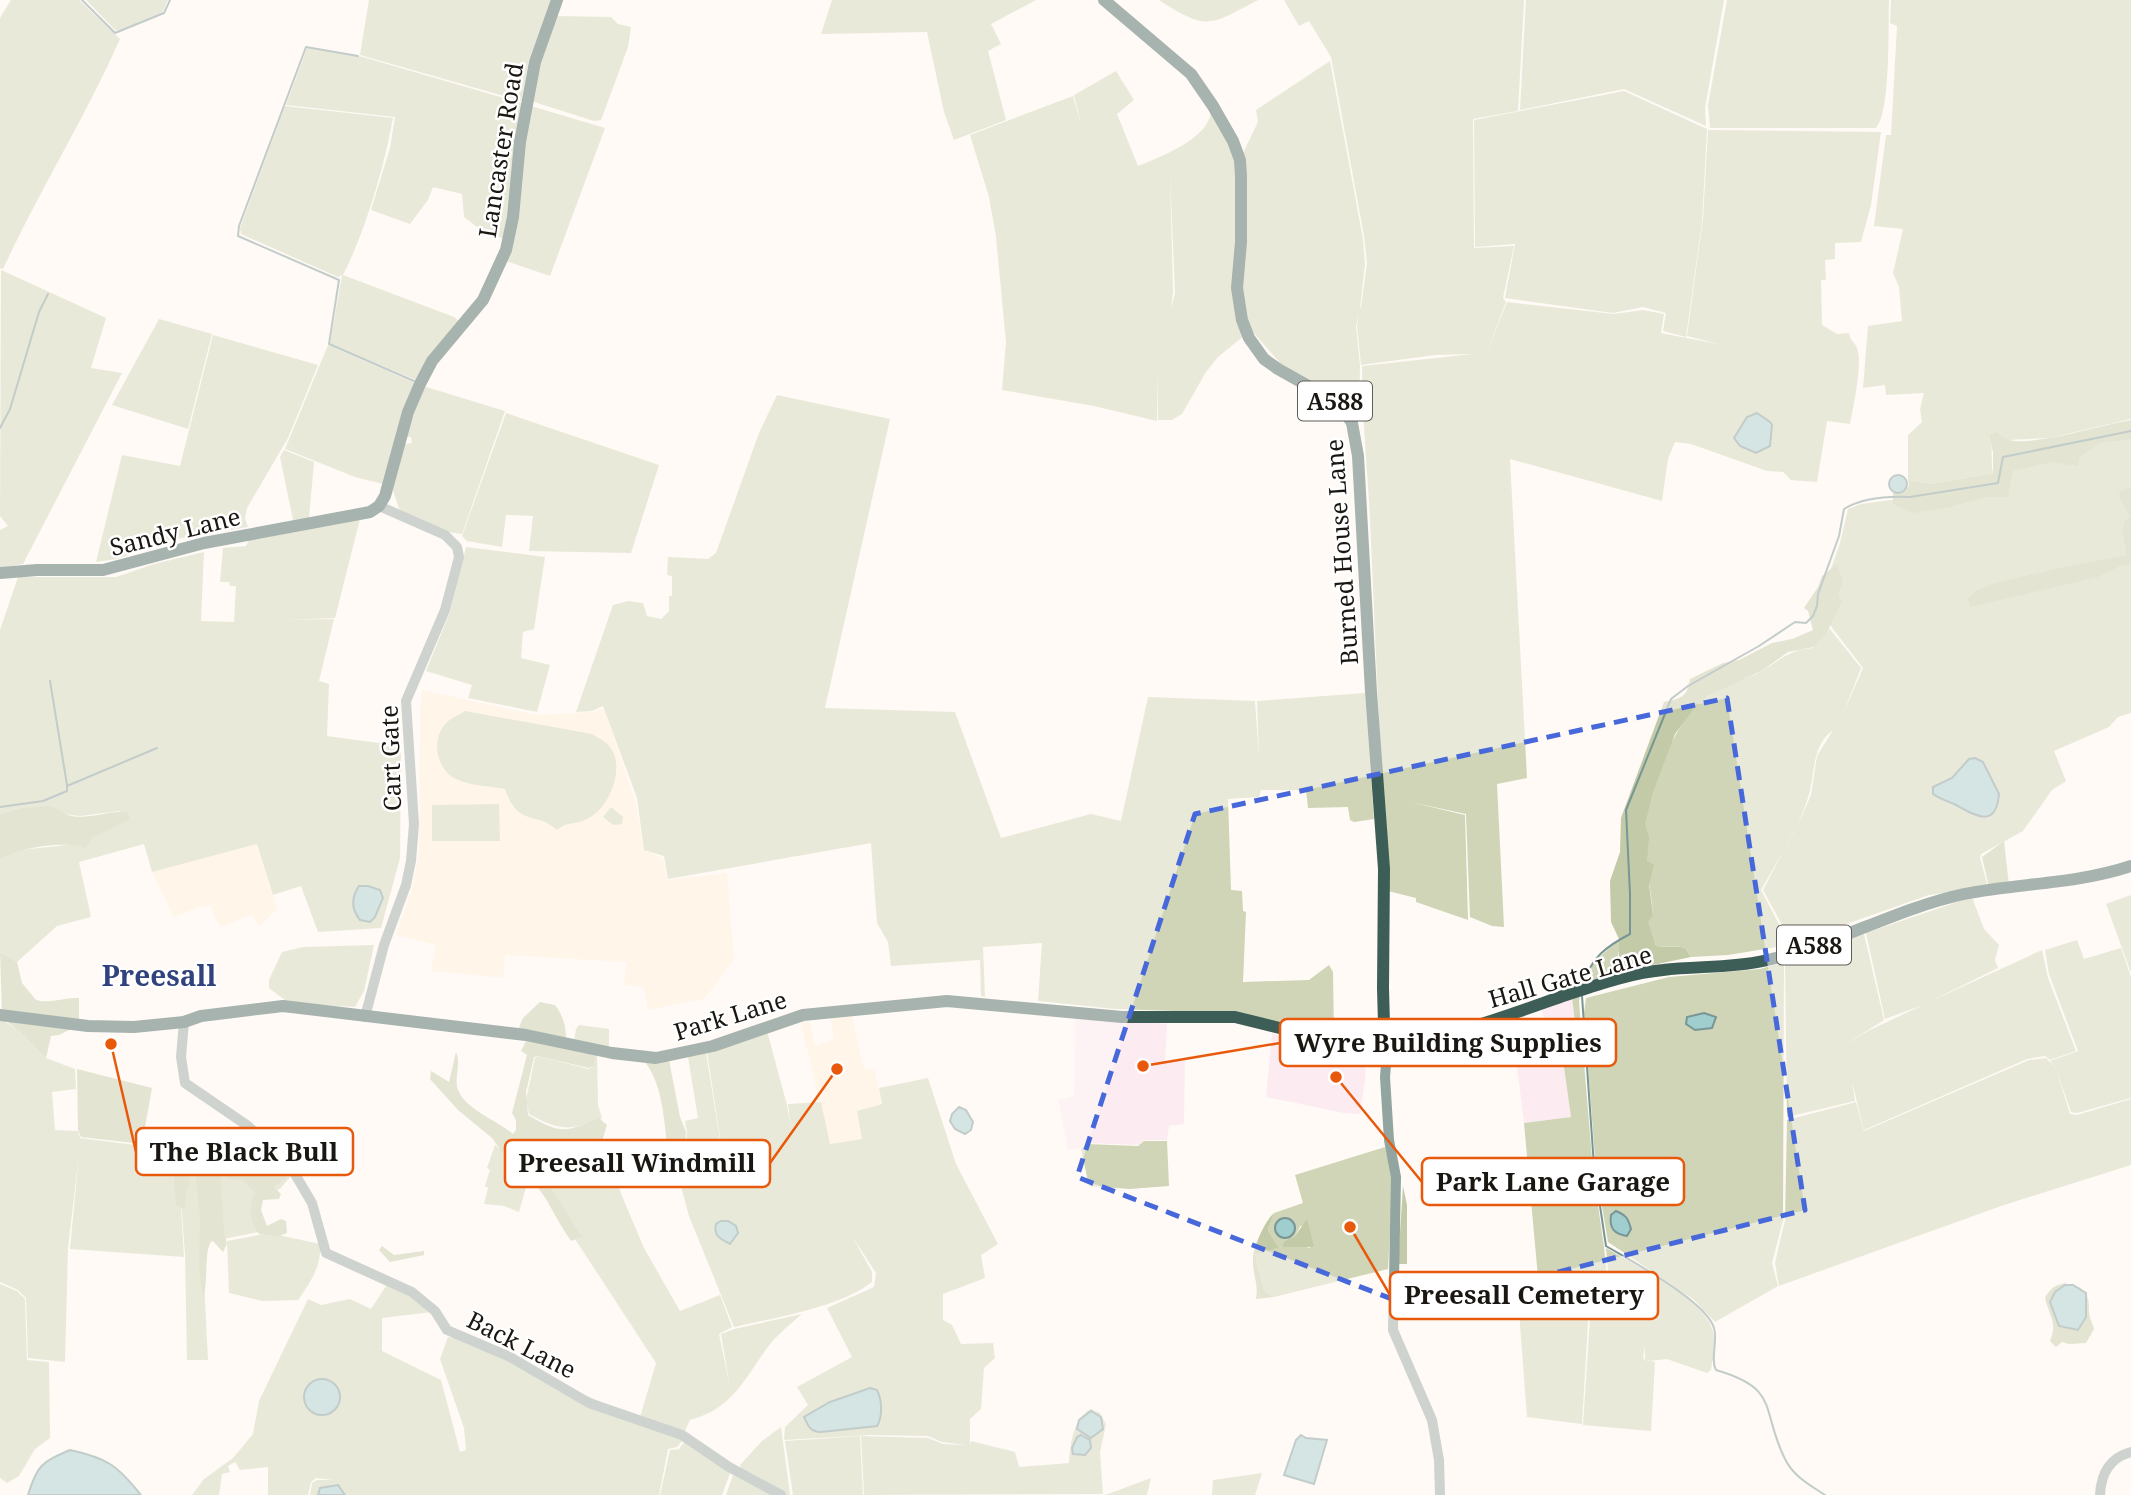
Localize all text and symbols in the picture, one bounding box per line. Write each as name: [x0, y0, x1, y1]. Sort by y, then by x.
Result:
street label: Lancaster Road: [470, 60, 530, 240]
road number: A588: [1298, 382, 1372, 420]
street label: Burned House Lane: [1317, 438, 1365, 666]
street label: Sandy Lane: [106, 499, 244, 563]
street label: Cart Gate: [372, 704, 408, 812]
road number: A588: [1777, 926, 1851, 964]
street label: Hall Gate Lane: [1484, 937, 1656, 1015]
district label: Preesall: [102, 956, 216, 994]
street label: Park Lane: [670, 982, 790, 1048]
callout: Wyre Building Supplies: [1280, 1019, 1616, 1066]
text: Wyre Building Supplies: [1294, 1024, 1602, 1060]
callout: The Black Bull: [136, 1128, 353, 1175]
text: The Black Bull: [150, 1133, 338, 1169]
callout: Preesall Windmill: [505, 1140, 770, 1187]
text: Preesall Windmill: [518, 1144, 756, 1180]
callout: Park Lane Garage: [1422, 1158, 1684, 1205]
text: Park Lane Garage: [1436, 1163, 1670, 1199]
callout: Preesall Cemetery: [1390, 1272, 1658, 1319]
text: Preesall Cemetery: [1404, 1276, 1645, 1312]
street label: Back Lane: [462, 1302, 582, 1386]

